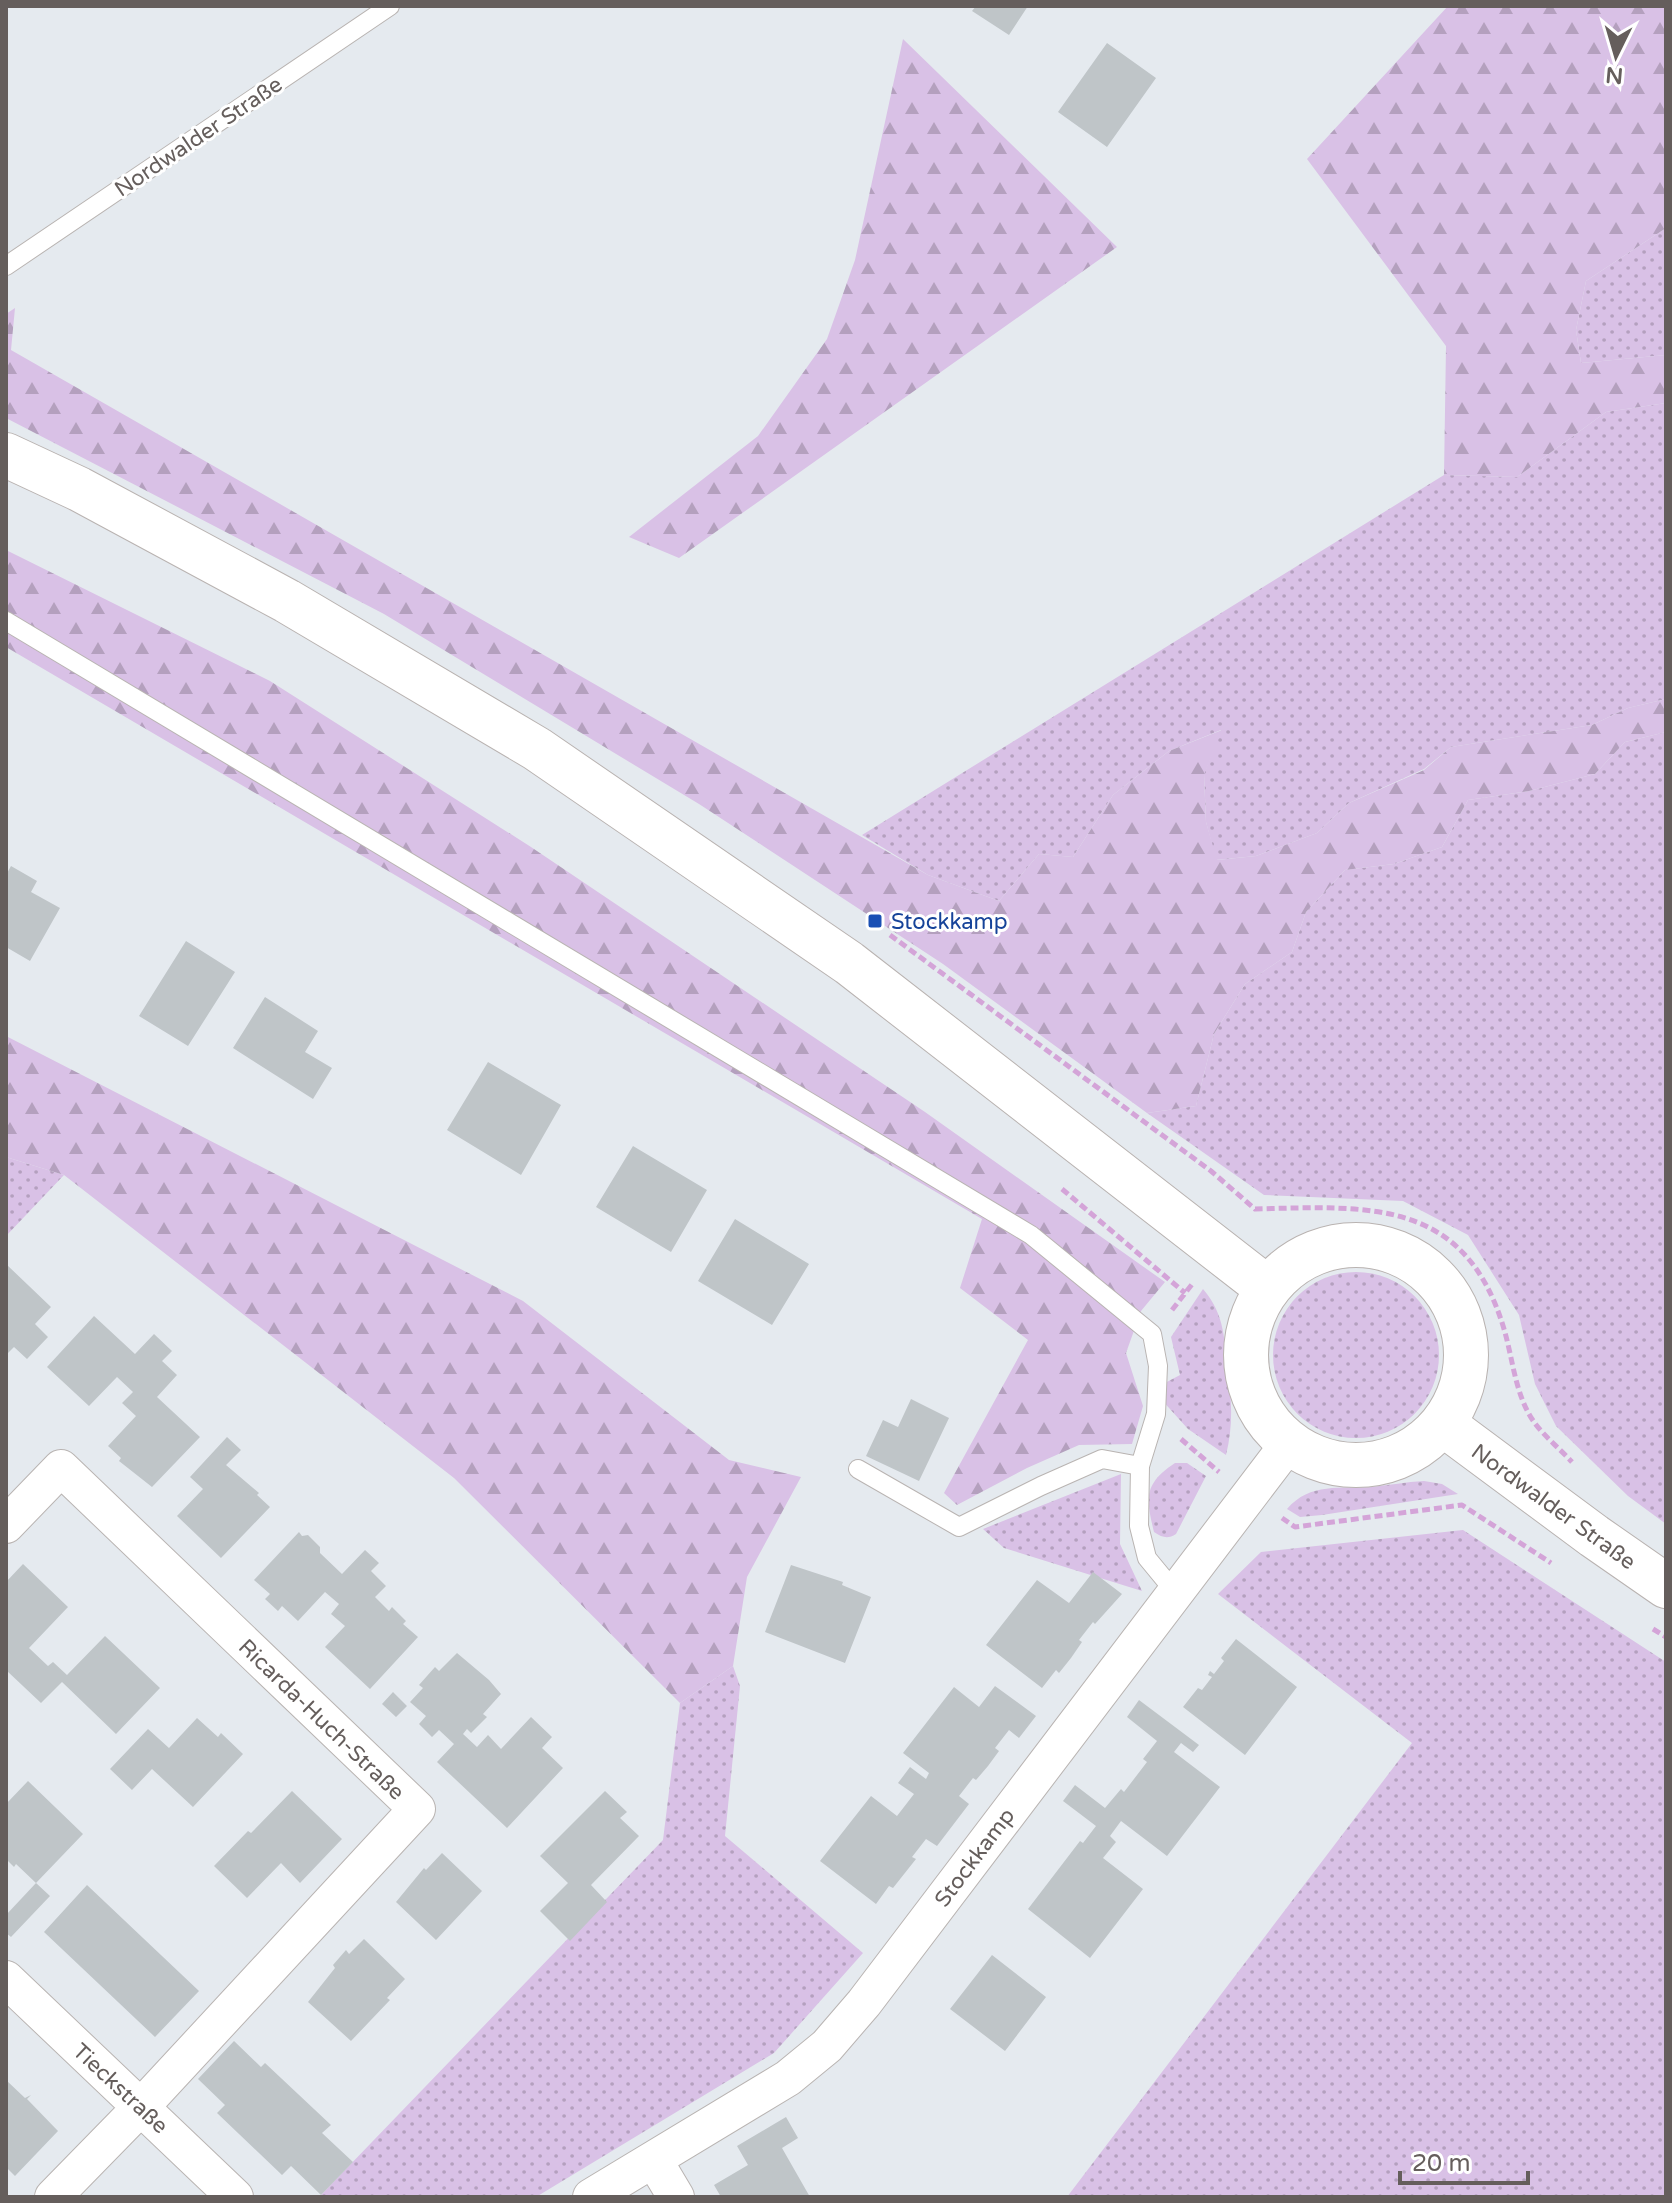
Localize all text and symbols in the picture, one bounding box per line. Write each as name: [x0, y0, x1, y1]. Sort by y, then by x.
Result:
north arrow: [1576, 16, 1656, 96]
text: N: [1604, 61, 1624, 89]
street label: Nordwalder Straße: [110, 71, 287, 203]
place label: Stockkamp: [891, 909, 1008, 935]
marker: Stockkamp: [866, 912, 884, 930]
street label: Nordwalder Straße: [1466, 1439, 1641, 1575]
street label: Ricarda-Huch-Straße: [233, 1634, 409, 1805]
street label: Stockkamp: [929, 1803, 1020, 1912]
street label: Tieckstraße: [67, 2038, 173, 2139]
scale bar: [1400, 2135, 1528, 2185]
text: 20 m: [1412, 2149, 1470, 2178]

